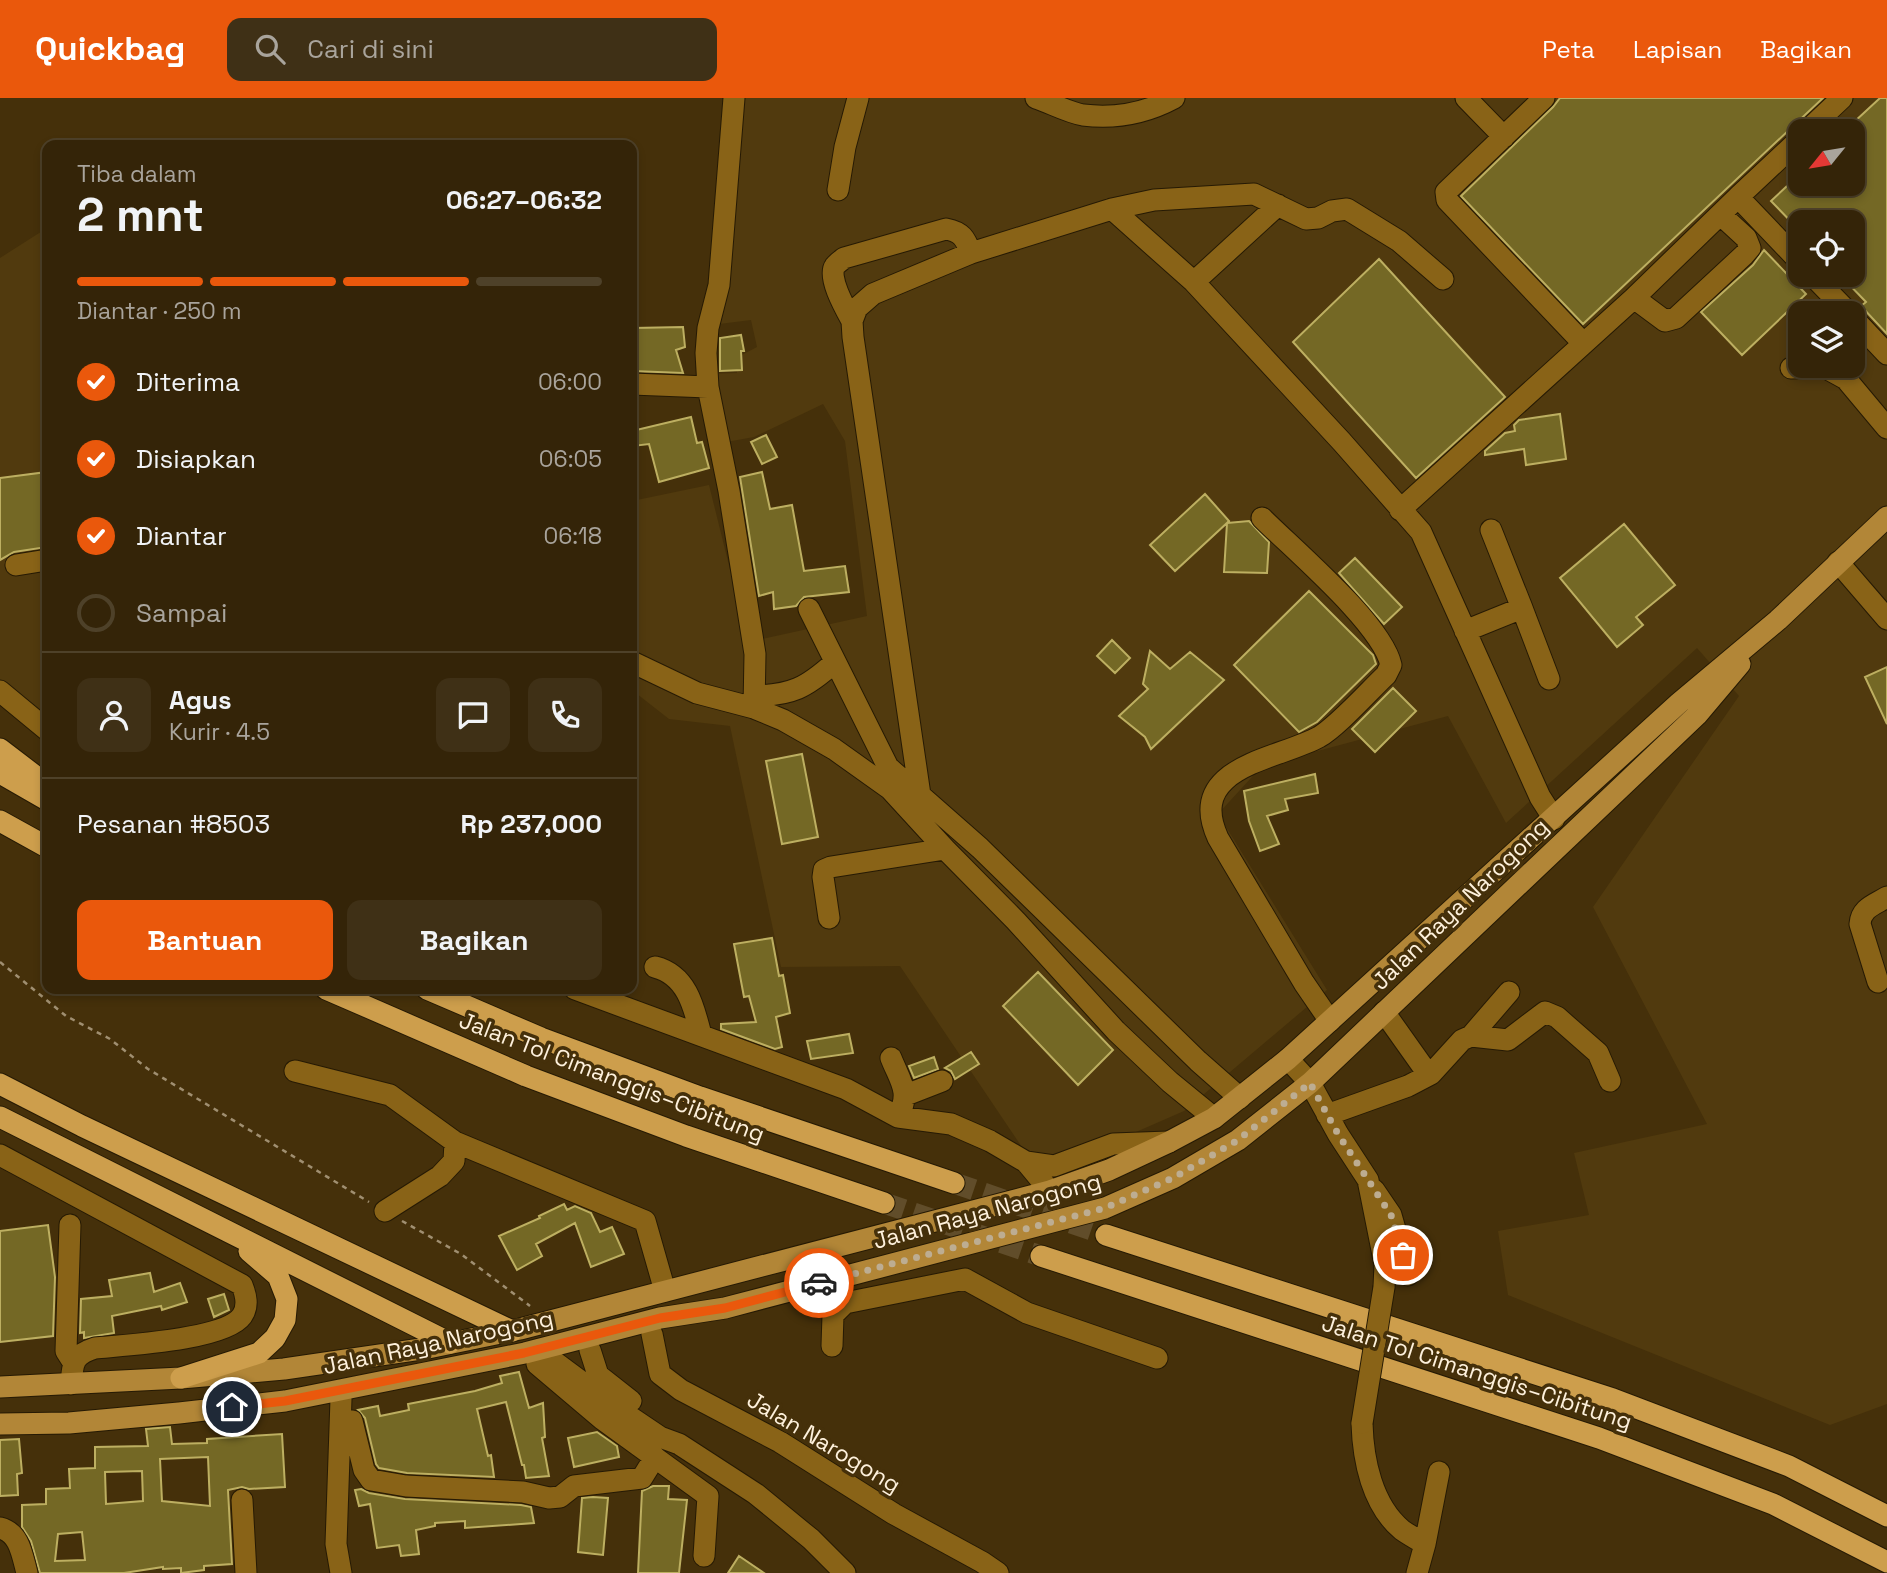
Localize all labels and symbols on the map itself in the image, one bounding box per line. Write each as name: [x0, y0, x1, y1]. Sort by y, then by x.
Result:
north arrow: [1788, 119, 1866, 196]
street label: Jalan Raya Narogong: [1365, 812, 1555, 996]
street label: Jalan Tol Cimanggis–Cibitung: [455, 1005, 769, 1149]
street label: Jalan Raya Narogong: [870, 1166, 1104, 1256]
pin: [1373, 1225, 1433, 1285]
courier: [784, 1248, 854, 1318]
street label: Jalan Raya Narogong: [320, 1303, 556, 1381]
street label: Jalan Tol Cimanggis–Cibitung: [1318, 1308, 1636, 1436]
pin: [202, 1377, 262, 1437]
street label: Jalan Narogong: [742, 1384, 906, 1500]

